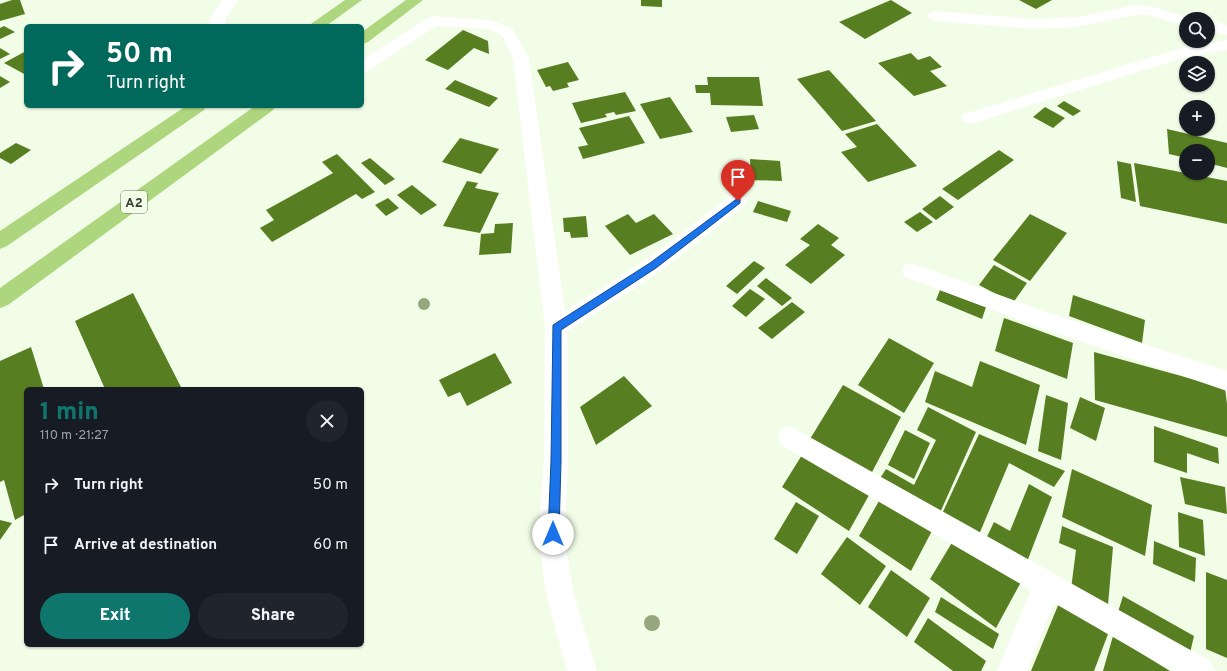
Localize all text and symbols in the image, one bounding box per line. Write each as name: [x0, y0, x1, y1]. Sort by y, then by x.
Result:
map controls: [1179, 12, 1215, 180]
button: search: [1179, 12, 1215, 48]
text: 50 m: [106, 37, 173, 73]
icon: right: [40, 40, 92, 92]
button: layers: [1179, 56, 1215, 92]
text: Turn right: [106, 72, 186, 95]
button: +: [1179, 100, 1215, 136]
button: −: [1179, 144, 1215, 180]
pin: [721, 160, 755, 201]
icon: arrive: [727, 166, 749, 188]
road number: A2: [121, 191, 147, 213]
text: 1 min: [40, 398, 99, 428]
button: close: [306, 400, 348, 442]
text: 110 m · 21:27: [40, 428, 109, 444]
icon: right: [40, 474, 62, 496]
text: Turn right: [74, 476, 143, 495]
text: 50 m: [313, 476, 348, 495]
position arrow: [532, 513, 574, 555]
icon: arrive: [40, 534, 62, 556]
text: Arrive at destination: [74, 536, 217, 555]
text: 60 m: [313, 536, 348, 555]
button: Exit: [40, 593, 190, 639]
button: Share: [198, 593, 348, 639]

